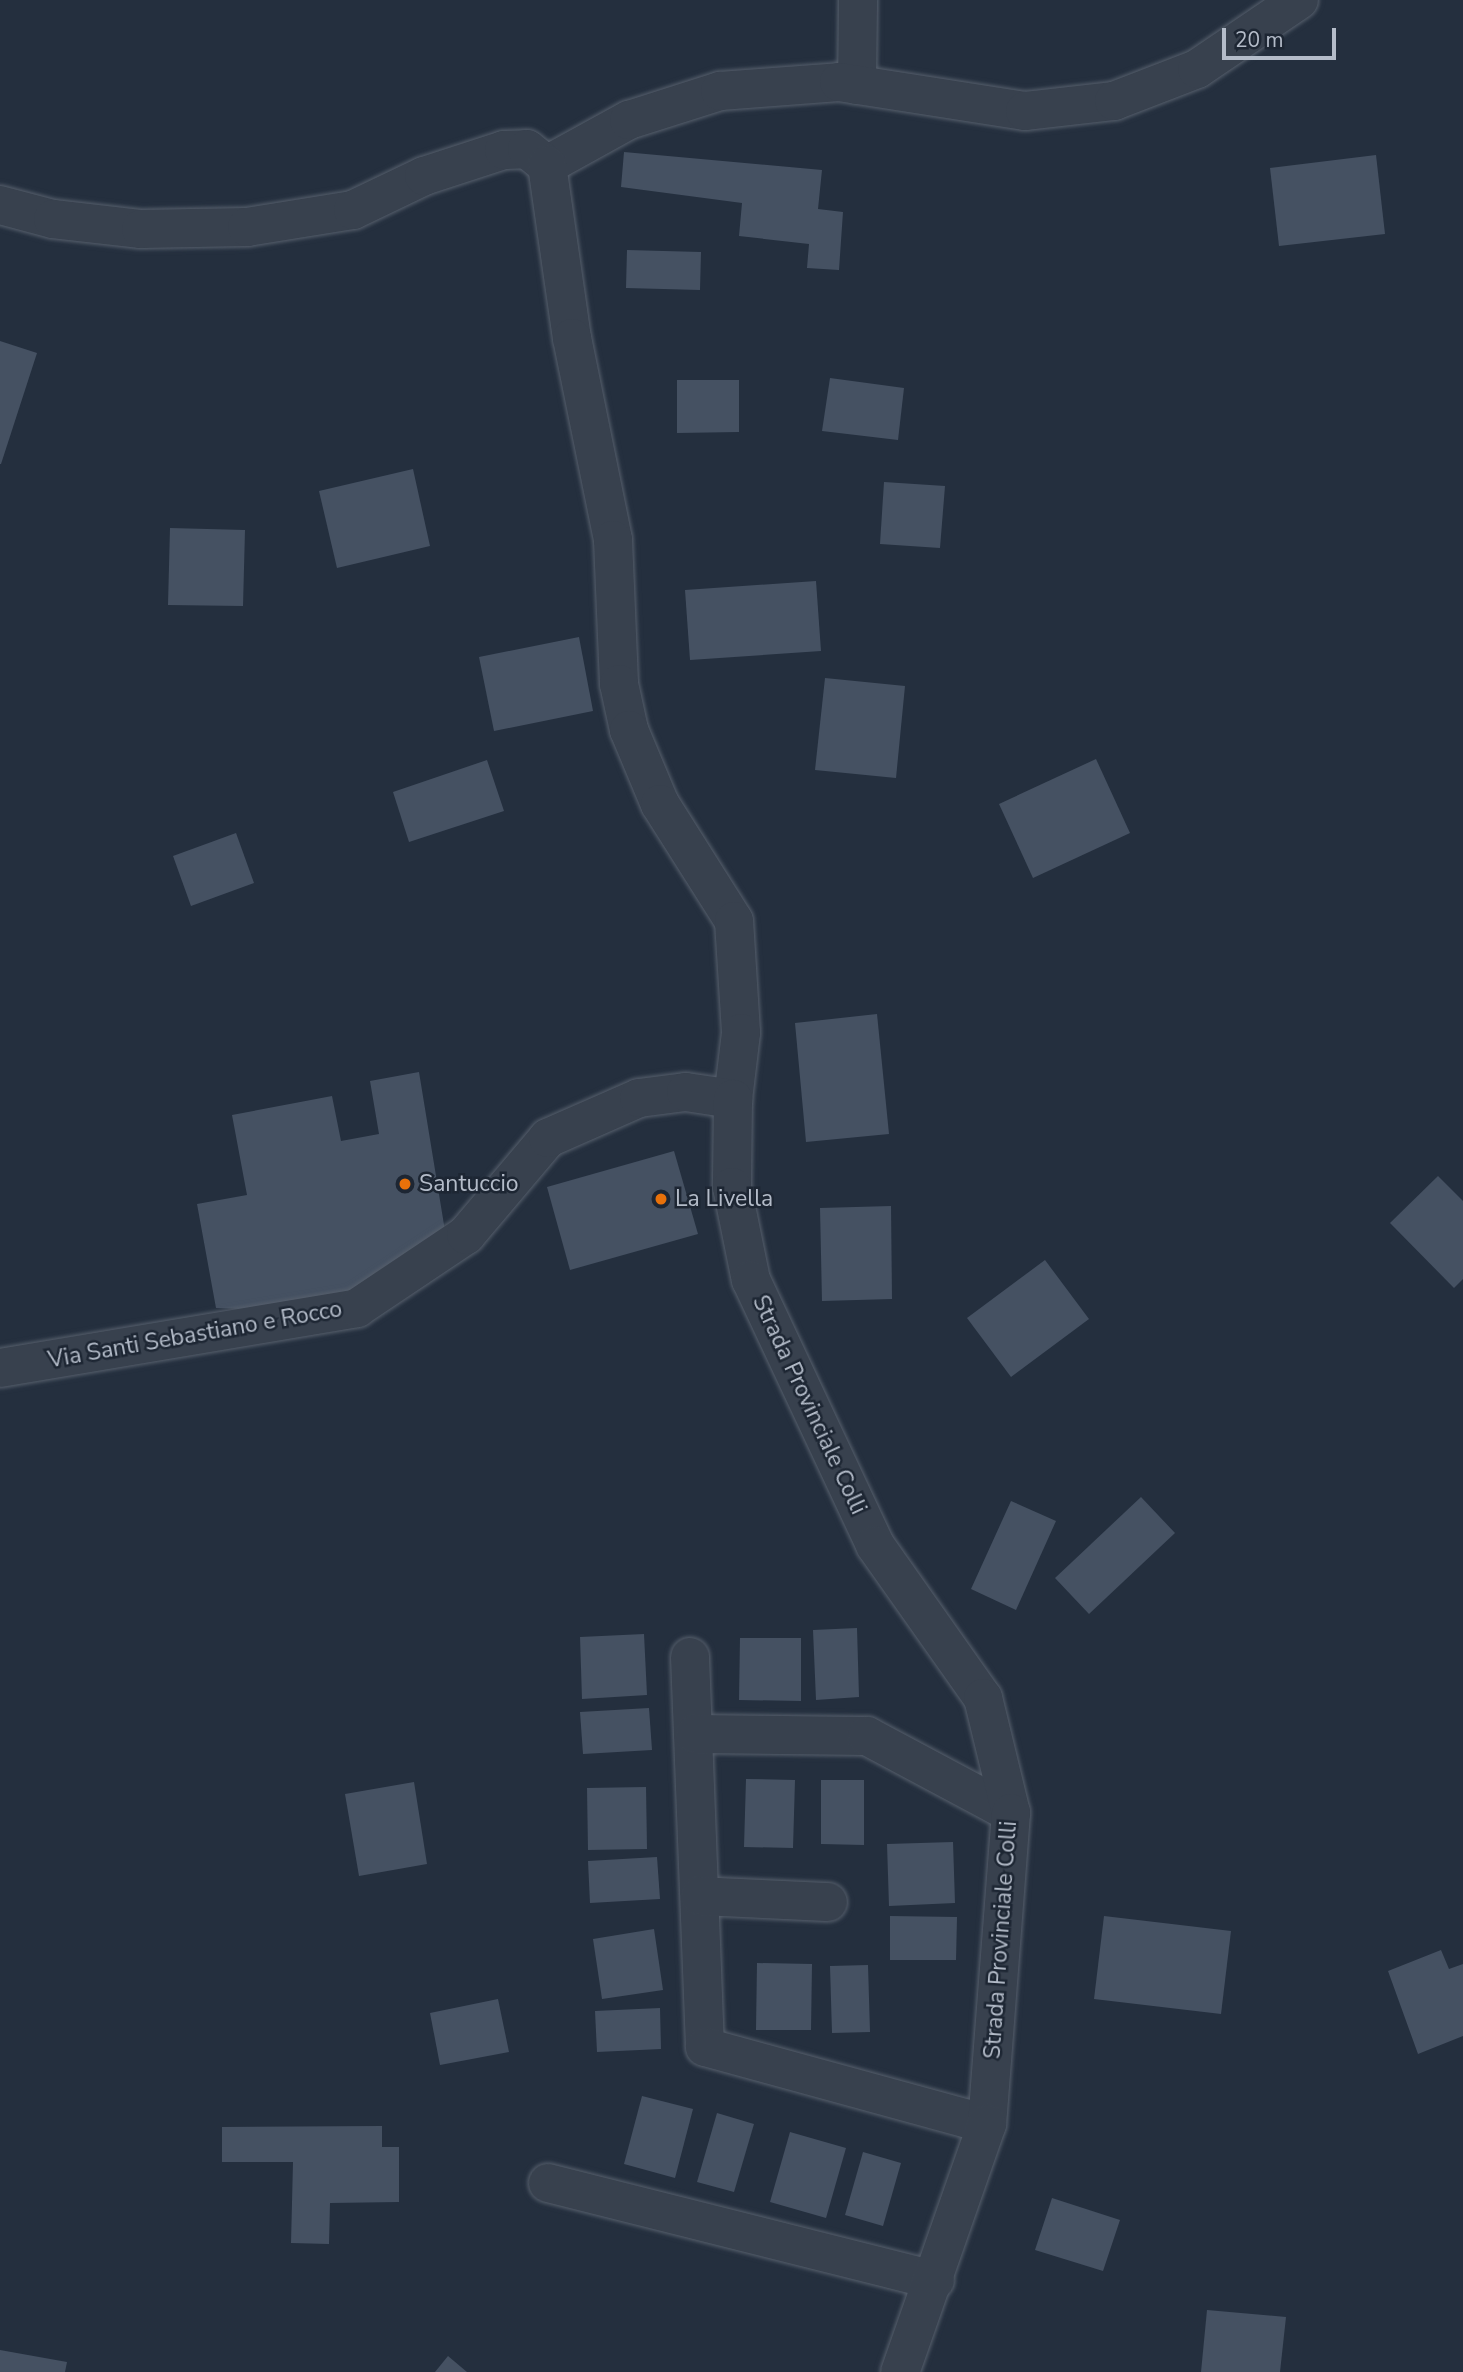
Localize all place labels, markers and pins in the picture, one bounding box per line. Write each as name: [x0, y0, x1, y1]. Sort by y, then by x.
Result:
place label: Santuccio: [419, 1170, 519, 1198]
marker: Santuccio: [397, 1176, 413, 1192]
place label: La Livella: [675, 1185, 773, 1213]
marker: La Livella: [653, 1191, 669, 1207]

